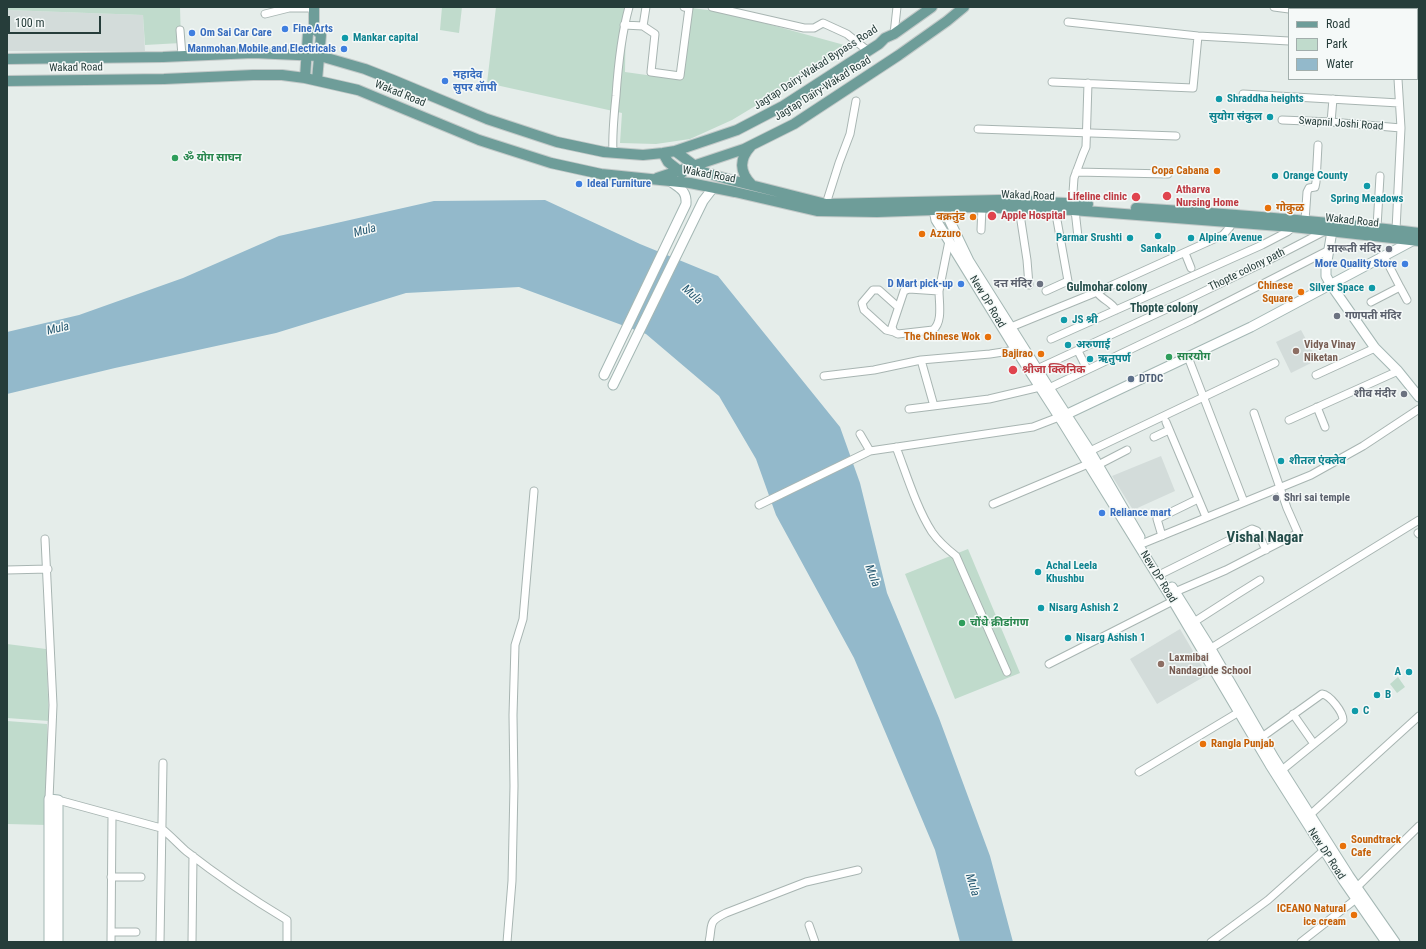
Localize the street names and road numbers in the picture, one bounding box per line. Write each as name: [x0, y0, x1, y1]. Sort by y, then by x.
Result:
street label: Jagtap Dairy-Wakad Bypass Road: [752, 23, 880, 113]
street label: Jagtap Dairy-Wakad Road: [772, 54, 874, 124]
street label: Wakad Road: [49, 61, 103, 75]
street label: Wakad Road: [373, 78, 427, 110]
street label: Swapnil Joshi Road: [1298, 114, 1384, 134]
street label: Wakad Road: [681, 164, 737, 186]
street label: Wakad Road: [1001, 188, 1055, 204]
street label: Wakad Road: [1325, 212, 1379, 230]
street label: Thopte colony path: [1207, 246, 1287, 294]
street label: New DP Road: [966, 273, 1008, 331]
street label: New DP Road: [1137, 549, 1179, 605]
street label: New DP Road: [1304, 826, 1348, 882]

